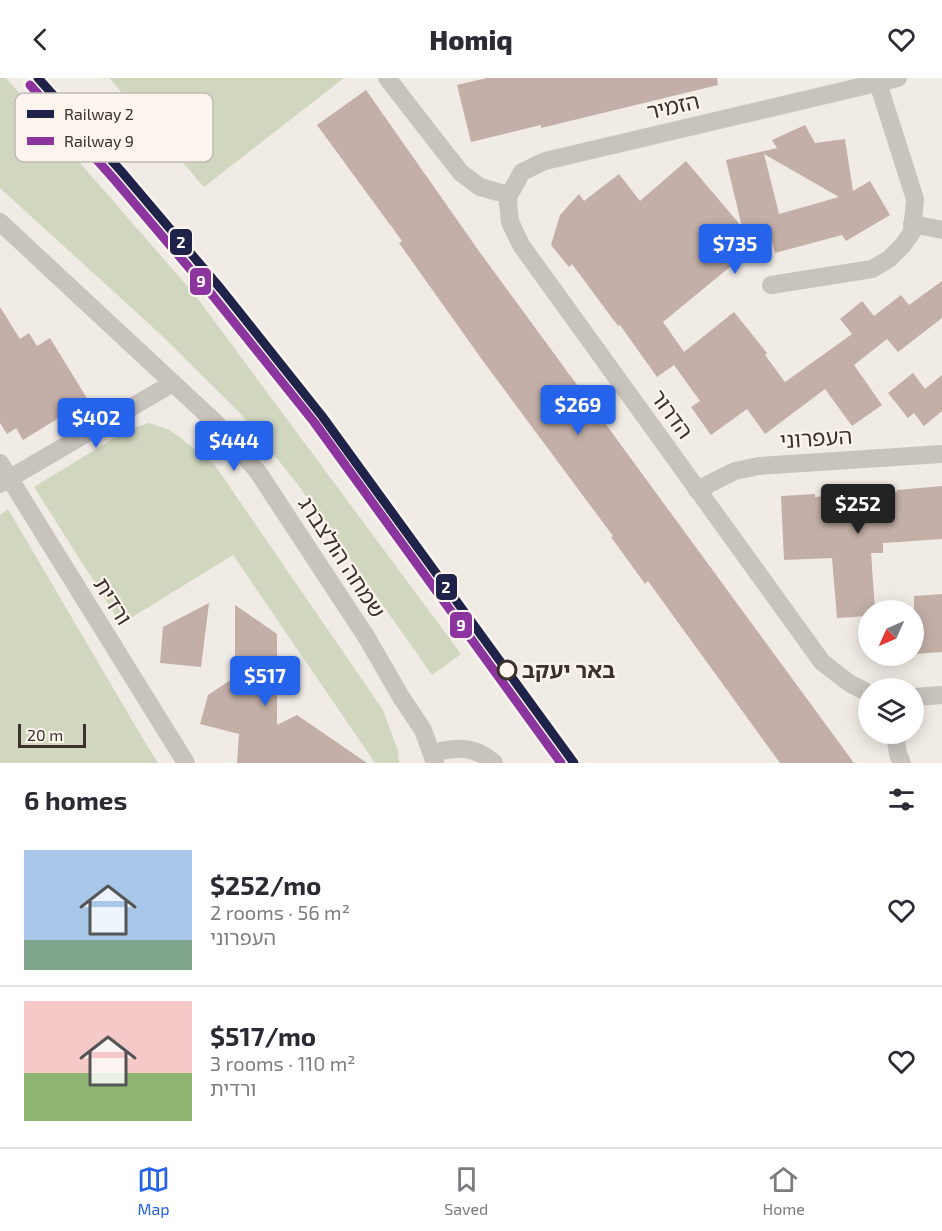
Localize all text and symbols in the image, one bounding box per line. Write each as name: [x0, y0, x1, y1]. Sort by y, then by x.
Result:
icon: back: [24, 23, 57, 56]
text: Homiq: [429, 23, 513, 55]
icon: heart: [885, 23, 918, 56]
street label: הזמיר: [644, 86, 702, 124]
legend: [15, 93, 213, 162]
text: Railway 2: [64, 104, 134, 123]
text: Railway 9: [64, 131, 134, 150]
pin: $735: [699, 224, 771, 275]
line badge: 2: [169, 228, 193, 256]
text: $735: [713, 231, 757, 255]
text: 2: [176, 232, 186, 251]
line badge: 9: [189, 267, 212, 296]
text: 9: [196, 271, 206, 290]
street label: הדרור: [646, 384, 699, 443]
pin: $269: [542, 385, 614, 436]
text: $269: [555, 392, 601, 416]
pin: $402: [60, 398, 132, 449]
text: $402: [72, 405, 120, 429]
pin: $444: [198, 421, 270, 472]
street label: העפרוני: [779, 421, 853, 453]
text: $444: [209, 428, 259, 452]
pin: $252: [822, 484, 894, 535]
street label: שמחה הולצברג: [294, 491, 392, 622]
text: $252: [835, 491, 881, 515]
street label: ורדית: [89, 572, 138, 629]
line badge: 2: [435, 573, 458, 601]
text: 2: [441, 577, 451, 596]
north arrow: [858, 600, 924, 666]
map controls: [858, 600, 924, 744]
line badge: 9: [449, 611, 473, 639]
text: 9: [456, 615, 466, 634]
pin: $517: [229, 656, 301, 707]
place label: באר יעקב: [522, 656, 615, 682]
marker: באר יעקב: [497, 660, 517, 680]
text: $517: [244, 663, 286, 687]
button: layers: [858, 678, 924, 744]
scale bar: [18, 721, 86, 748]
text: 20 m: [27, 725, 63, 744]
icon: filters: [885, 783, 918, 816]
text: 6 homes: [24, 784, 127, 815]
text: $252/mo: [210, 869, 321, 900]
icon: home: [72, 874, 144, 946]
icon: heart: [885, 894, 918, 927]
text: 2 rooms · 56 m²: [210, 900, 350, 924]
text: העפרוני: [210, 925, 276, 949]
text: $517/mo: [210, 1020, 316, 1051]
icon: home: [72, 1025, 144, 1097]
icon: heart: [885, 1045, 918, 1078]
text: 3 rooms · 110 m²: [210, 1051, 356, 1075]
text: ורדית: [210, 1076, 256, 1100]
tab: Map: [137, 1163, 170, 1218]
tab: Saved: [444, 1163, 488, 1218]
tab: Home: [762, 1163, 805, 1218]

